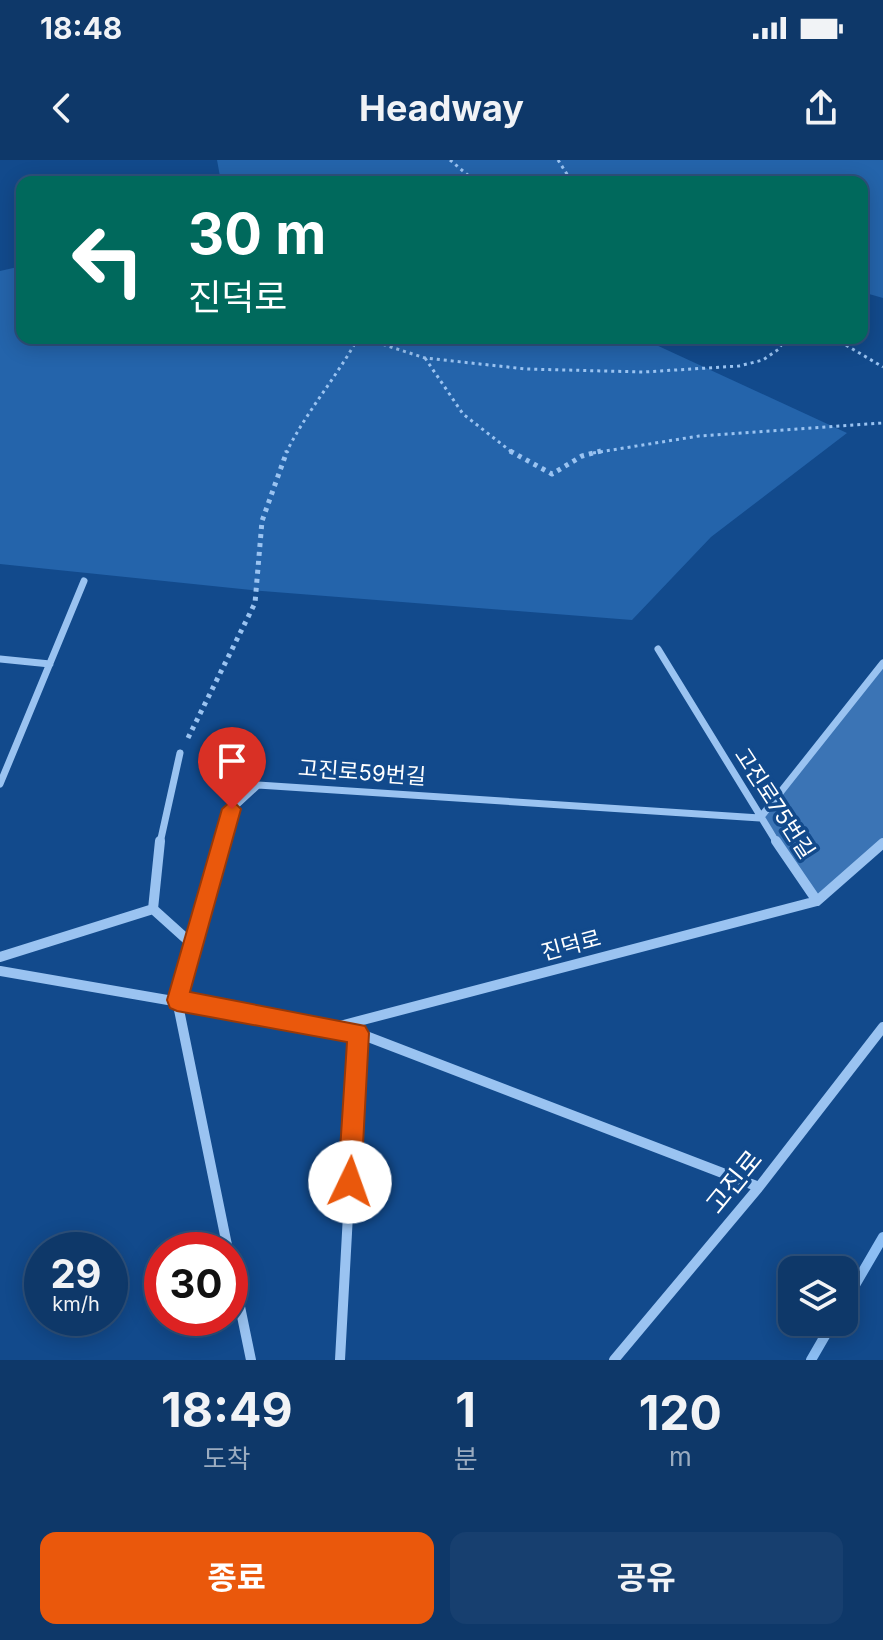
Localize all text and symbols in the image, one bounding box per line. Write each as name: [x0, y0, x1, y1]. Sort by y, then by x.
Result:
text: 18:48: [40, 10, 122, 46]
icon: back: [40, 86, 84, 130]
text: Headway: [359, 86, 524, 130]
icon: share: [799, 86, 843, 130]
text: 30 m: [188, 200, 326, 268]
icon: left: [56, 208, 160, 312]
text: 진덕로: [188, 275, 287, 319]
pin: [198, 727, 266, 809]
icon: arrive: [210, 739, 254, 783]
street label: 고진로75번길: [730, 743, 820, 863]
street label: 고진로59번길: [297, 755, 427, 789]
street label: 진덕로: [538, 925, 604, 965]
position arrow: [308, 1140, 392, 1224]
street label: 고진로: [699, 1144, 768, 1219]
speed limit sign: 30: [144, 1232, 248, 1336]
text: 29: [50, 1249, 102, 1298]
map controls: [778, 1256, 858, 1336]
button: layers: [778, 1256, 858, 1336]
text: km/h: [52, 1292, 100, 1316]
text: 18:49: [161, 1380, 293, 1439]
text: 1: [455, 1380, 476, 1439]
text: 120: [639, 1383, 722, 1442]
text: m: [669, 1441, 692, 1472]
text: 도착: [203, 1443, 251, 1474]
text: 분: [454, 1443, 478, 1474]
button: 종료: [40, 1532, 434, 1624]
button: 공유: [450, 1532, 843, 1624]

